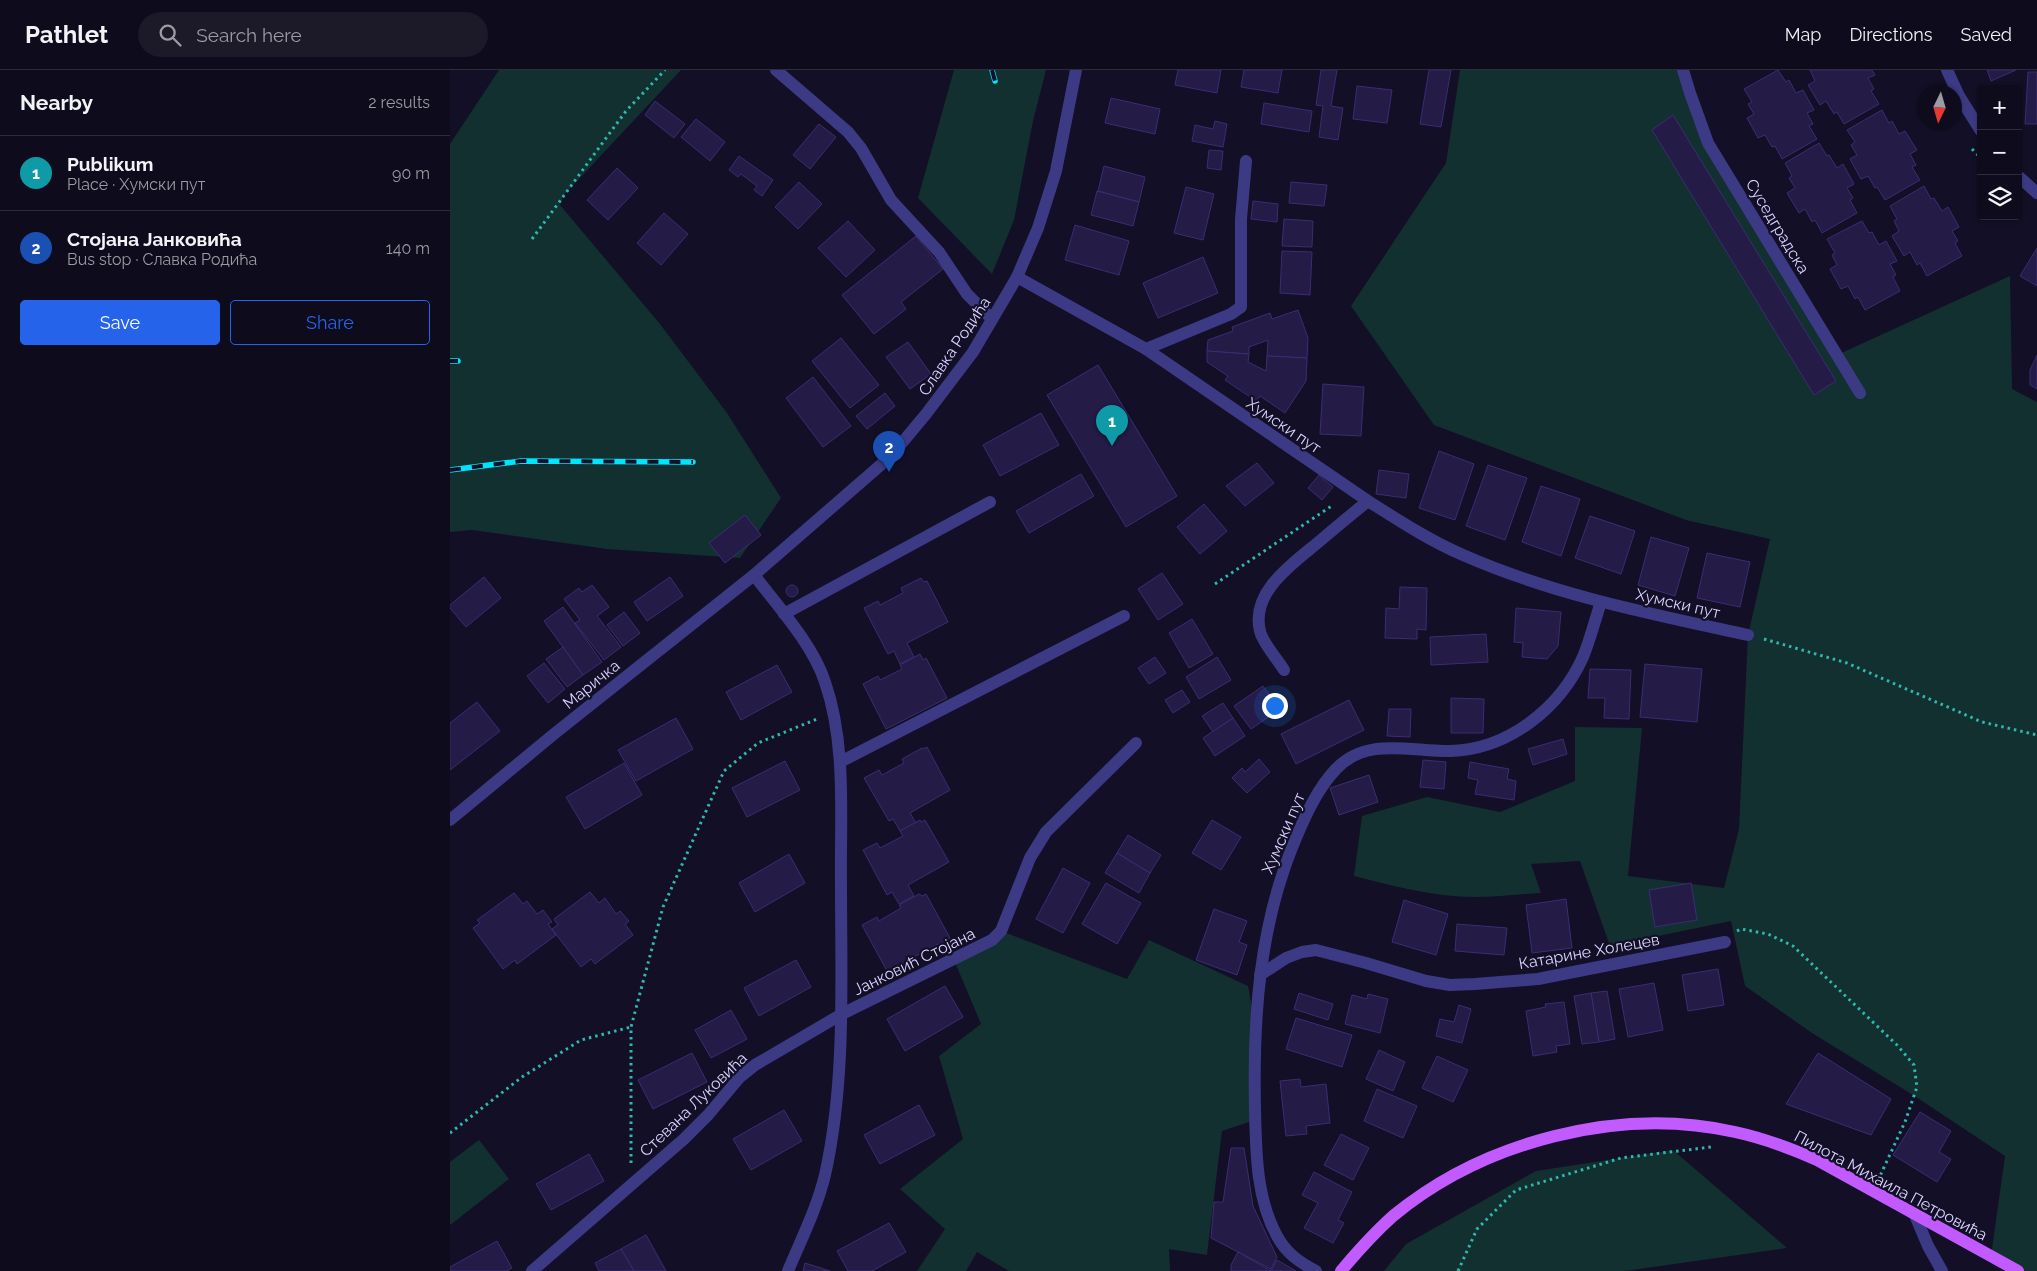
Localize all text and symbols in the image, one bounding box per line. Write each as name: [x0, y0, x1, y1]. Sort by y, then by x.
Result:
search box: [138, 12, 488, 57]
text: Pathlet: [25, 20, 108, 49]
icon: search: [156, 21, 184, 49]
text: Search here: [196, 24, 302, 46]
text: Map: [1785, 24, 1821, 45]
text: Directions: [1849, 24, 1933, 45]
text: Saved: [1961, 24, 2012, 45]
north arrow: [1917, 85, 1962, 130]
map controls: [1977, 85, 2022, 220]
button: +: [1977, 85, 2022, 130]
text: Nearby: [20, 90, 93, 115]
text: 2 results: [368, 93, 430, 112]
button: −: [1977, 130, 2022, 175]
text: Publikum: [67, 153, 154, 175]
text: 1: [32, 164, 40, 183]
text: 90 m: [392, 164, 430, 183]
text: Place · Хумски пут: [67, 175, 205, 194]
button: layers: [1977, 175, 2022, 220]
street label: Суседградска: [1742, 176, 1813, 277]
text: Стојана Јанковића: [67, 228, 242, 250]
text: 2: [31, 239, 41, 258]
text: 140 m: [386, 239, 430, 258]
text: Bus stop · Славка Родића: [67, 250, 257, 269]
street label: Славка Родића: [914, 293, 994, 399]
button: Save: [20, 300, 220, 345]
button: Share: [230, 300, 430, 345]
street label: Хумски пут: [1243, 393, 1325, 458]
pin: 1: [1096, 405, 1128, 446]
pin: 2: [873, 431, 905, 472]
street label: Хумски пут: [1634, 585, 1722, 623]
street label: Маричка: [559, 656, 623, 713]
your location: [1262, 693, 1288, 719]
street label: Хумски пут: [1258, 790, 1309, 877]
street label: Јанковић Стојана: [850, 924, 978, 999]
street label: Катарине Холецев: [1517, 930, 1661, 973]
street label: Стевана Луковића: [636, 1048, 751, 1160]
street label: Пилота Михаила Петровића: [1791, 1126, 1990, 1244]

